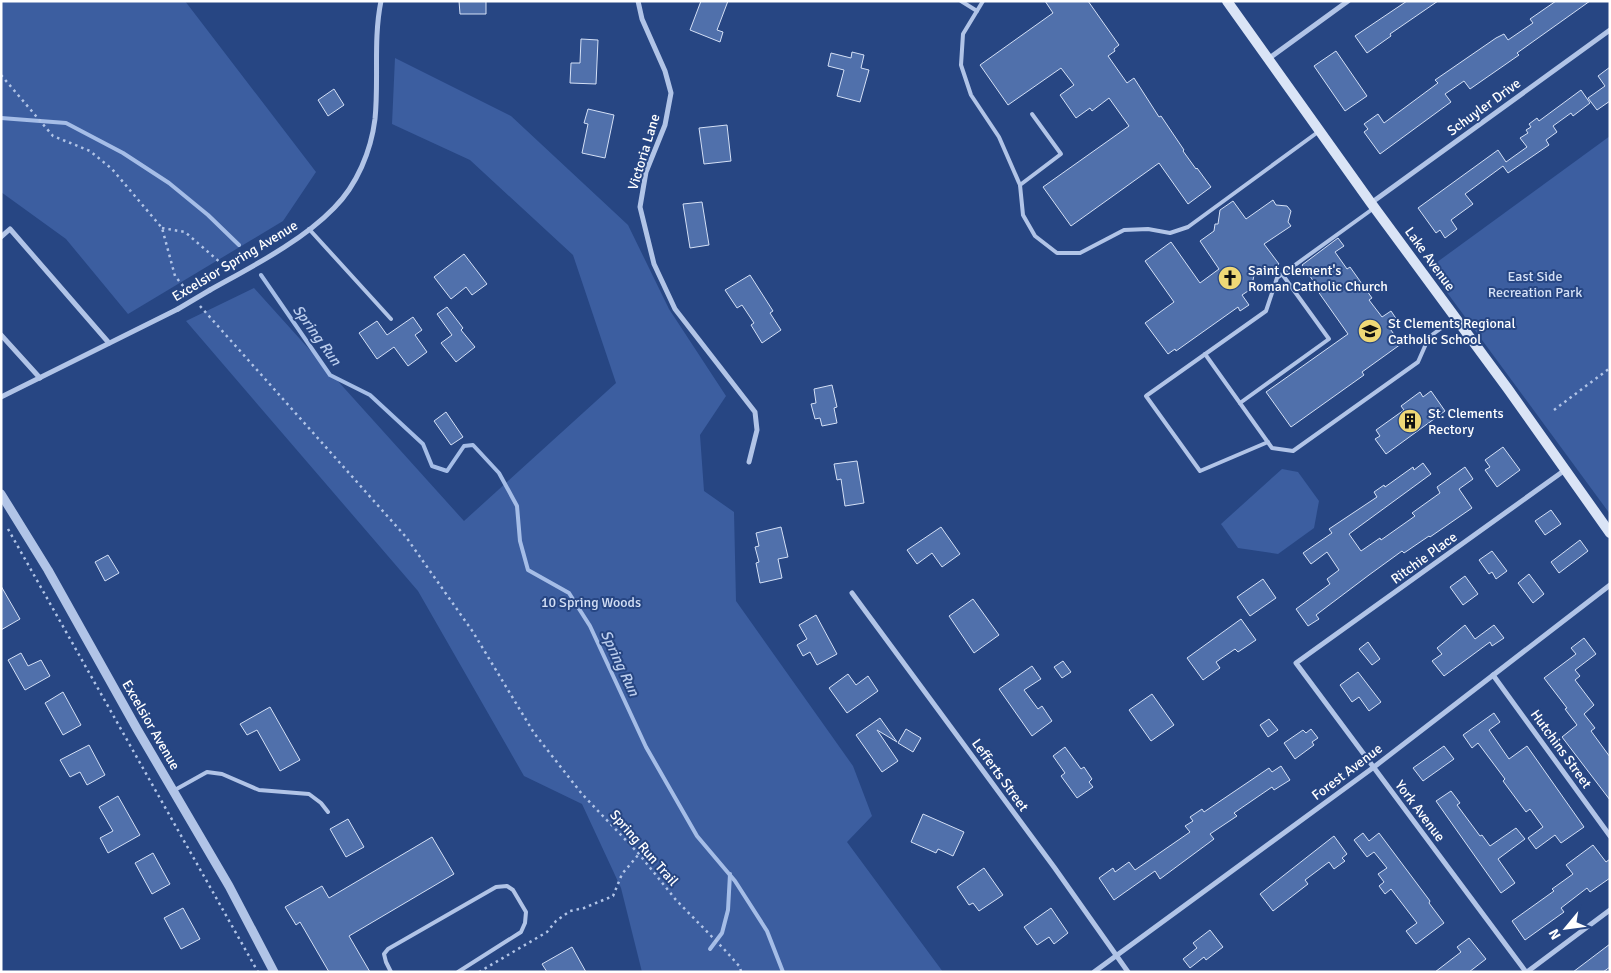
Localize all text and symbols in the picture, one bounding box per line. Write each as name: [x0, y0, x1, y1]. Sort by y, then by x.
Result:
street label: Schuyler Drive: [1444, 75, 1524, 139]
street label: Victoria Lane: [624, 112, 664, 192]
street label: Excelsior Spring Avenue: [169, 217, 301, 305]
street label: Lake Avenue: [1401, 224, 1459, 294]
place label: Saint Clement's Roman Catholic Church: [1248, 262, 1388, 295]
church icon: Saint Clement's Roman Catholic Church: [1217, 265, 1243, 291]
park label: East Side Recreation Park: [1488, 268, 1582, 301]
water label: Spring Run: [289, 301, 346, 370]
place label: St Clements Regional Catholic School: [1388, 315, 1516, 348]
school or university icon: St Clements Regional Catholic School: [1357, 318, 1383, 344]
place label: St. Clements Rectory: [1428, 405, 1504, 438]
building icon: St. Clements Rectory: [1397, 408, 1423, 434]
street label: Ritchie Place: [1388, 528, 1460, 588]
park label: 10 Spring Woods: [541, 594, 641, 611]
water label: Spring Run: [597, 627, 643, 700]
street label: Excelsior Avenue: [118, 677, 184, 773]
street label: Hutchins Street: [1527, 706, 1595, 792]
street label: Lefferts Street: [968, 735, 1032, 815]
street label: Forest Avenue: [1308, 740, 1386, 804]
street label: York Avenue: [1391, 777, 1449, 845]
street label: Spring Run Trail: [606, 806, 682, 890]
north arrow: [1541, 903, 1591, 953]
text: N: [1545, 926, 1565, 942]

